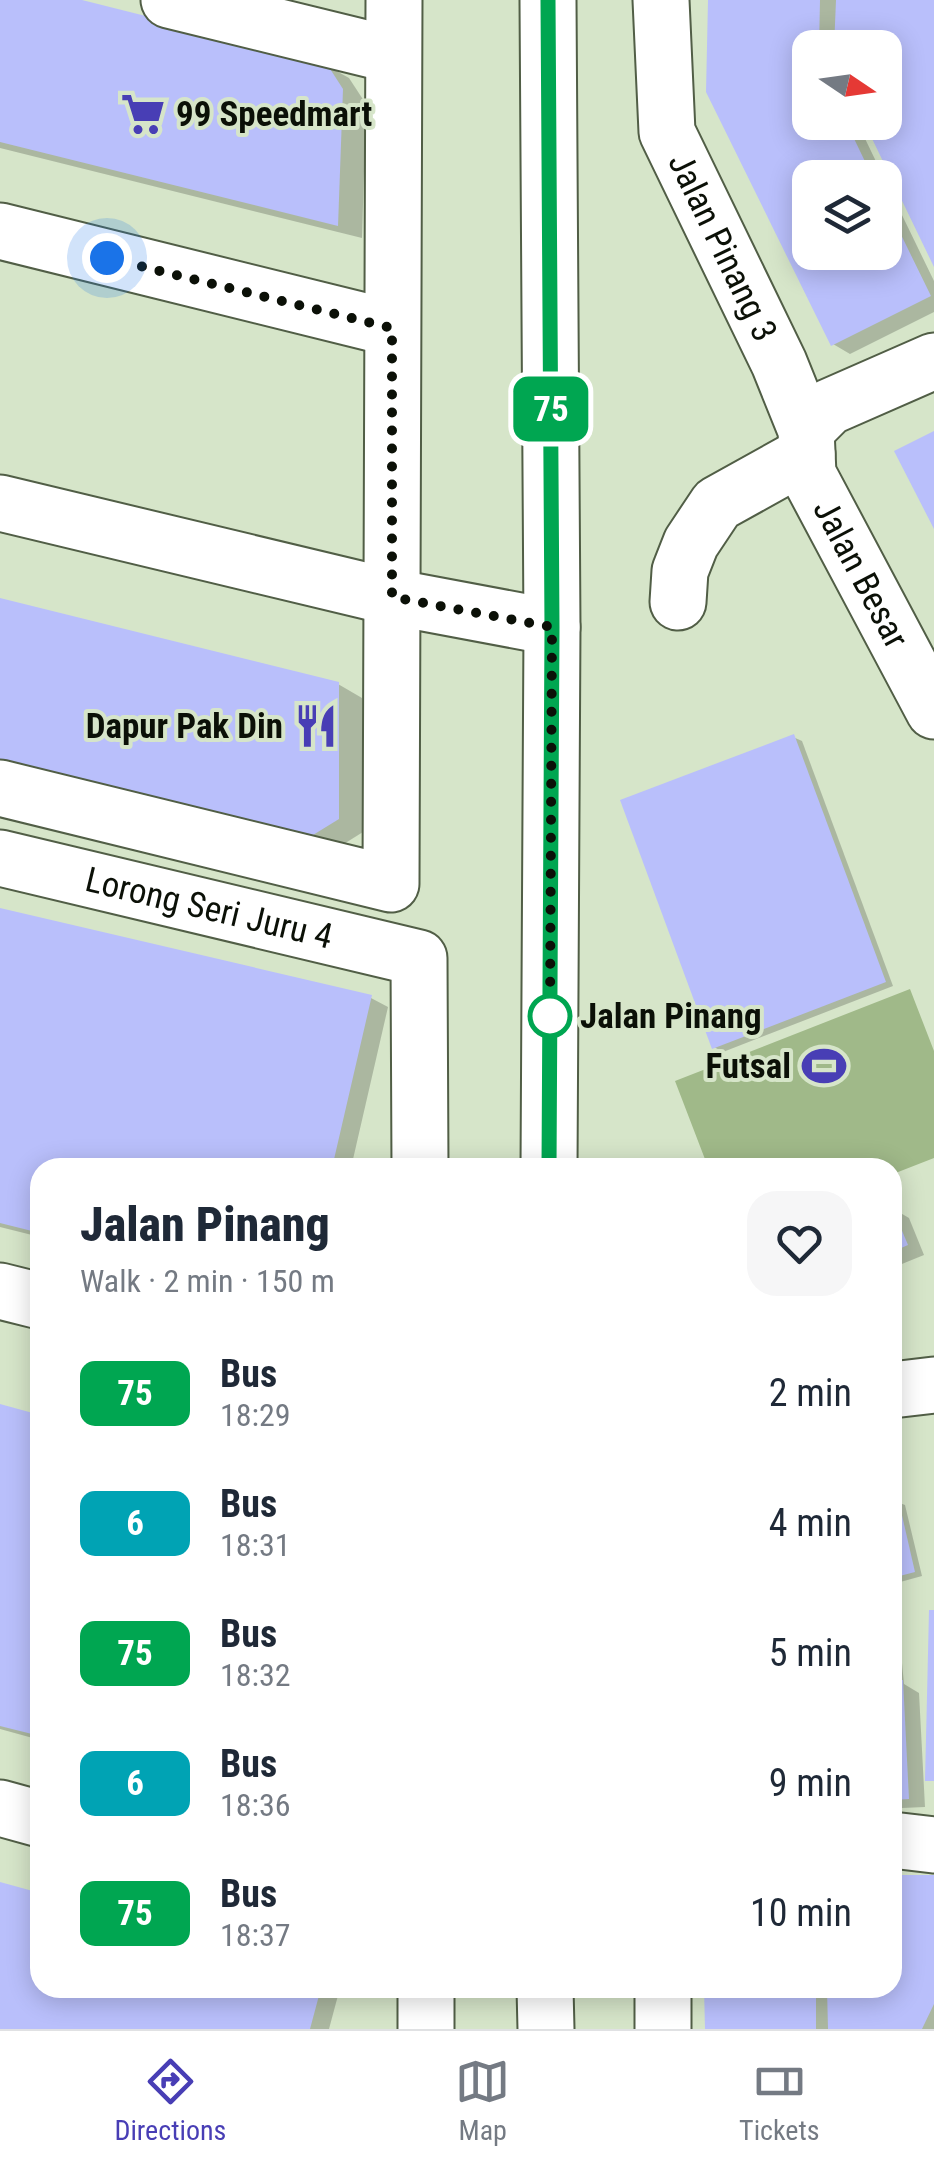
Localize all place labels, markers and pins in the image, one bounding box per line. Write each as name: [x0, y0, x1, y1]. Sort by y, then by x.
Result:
supermarket icon: 99 Speedmart: [119, 90, 167, 138]
place label: 99 Speedmart: [176, 94, 372, 135]
restaurant icon: Dapur Pak Din: [292, 702, 340, 750]
place label: Dapur Pak Din: [86, 706, 283, 747]
marker: Jalan Pinang: [529, 995, 571, 1037]
place label: Jalan Pinang: [580, 996, 762, 1037]
sports icon: Futsal: [800, 1042, 848, 1090]
place label: Futsal: [706, 1046, 791, 1087]

